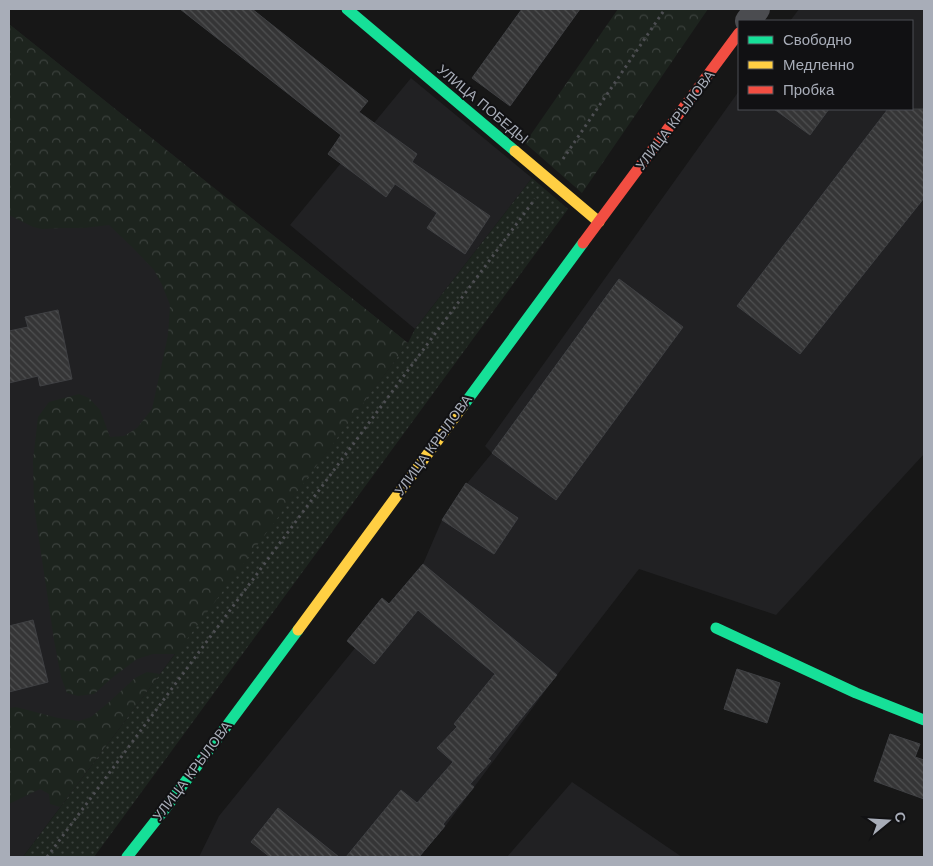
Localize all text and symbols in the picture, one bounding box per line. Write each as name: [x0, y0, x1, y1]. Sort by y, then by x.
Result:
legend: [738, 20, 913, 110]
text: Свободно: [783, 31, 852, 49]
text: Медленно: [783, 56, 854, 74]
street label: УЛИЦА ПОБЕДЫ: [434, 61, 532, 147]
street label: УЛИЦА КРЫЛОВА: [632, 67, 718, 173]
text: Пробка: [783, 81, 835, 99]
street label: УЛИЦА КРЫЛОВА: [391, 391, 475, 498]
street label: УЛИЦА КРЫЛОВА: [149, 718, 235, 824]
north arrow: [863, 796, 913, 846]
text: С: [891, 810, 910, 824]

